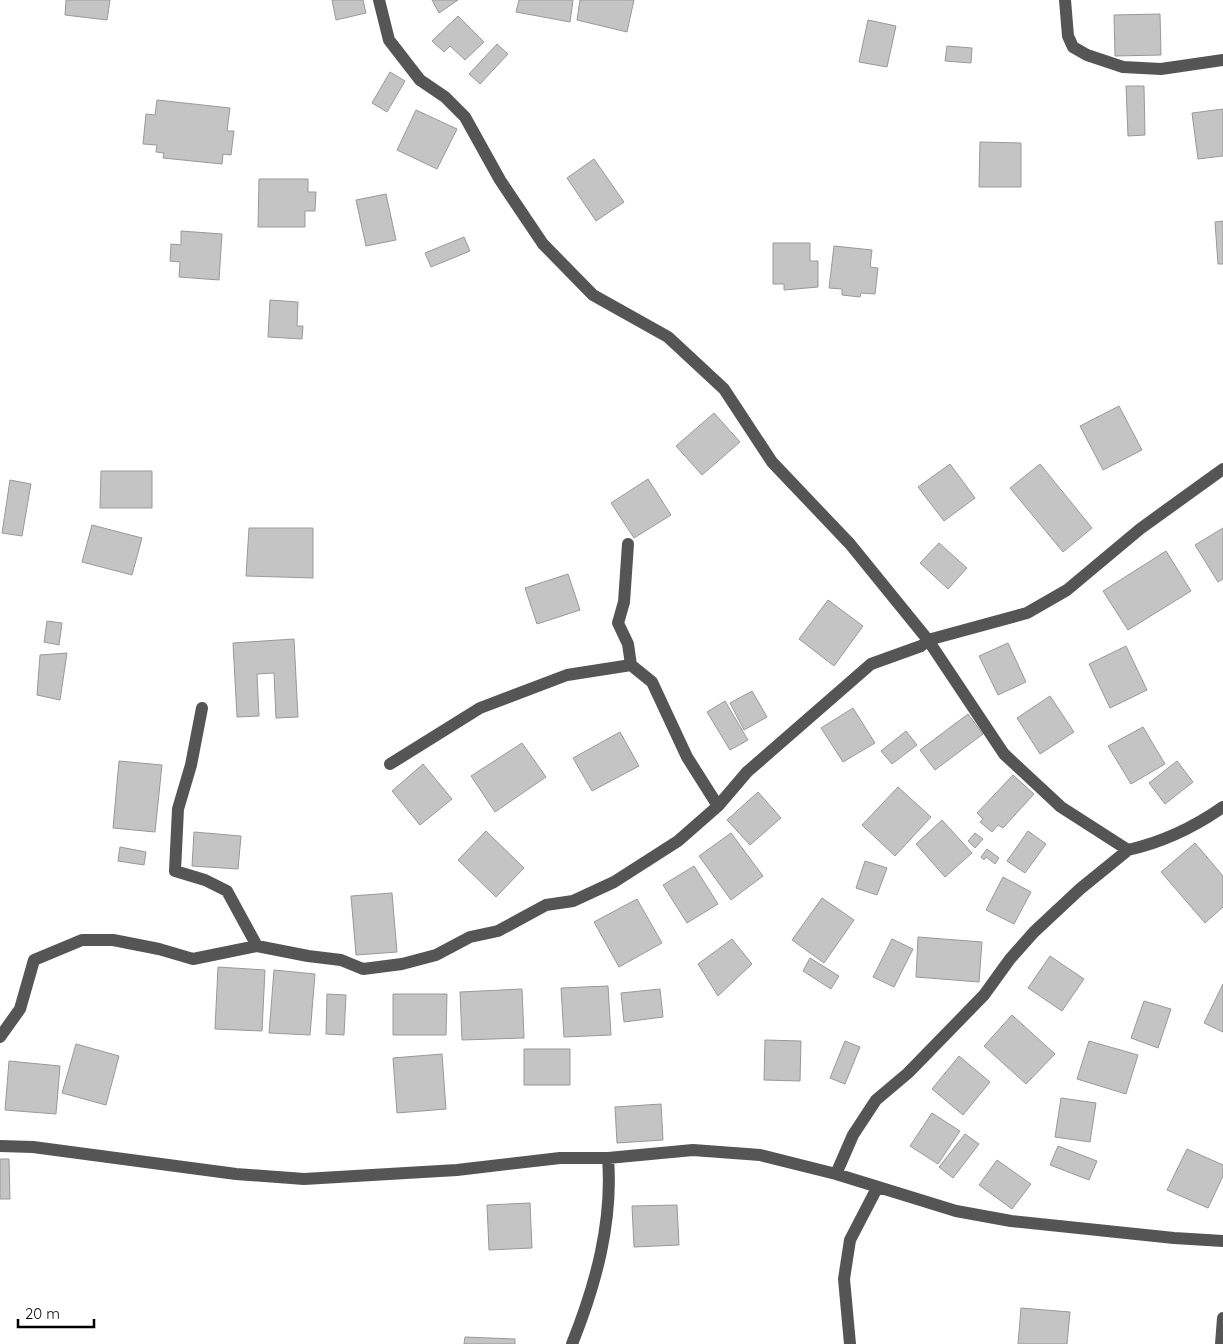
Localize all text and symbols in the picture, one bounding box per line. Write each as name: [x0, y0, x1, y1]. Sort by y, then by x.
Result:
scale bar: [18, 1296, 94, 1328]
text: 20 m: [25, 1304, 60, 1323]

